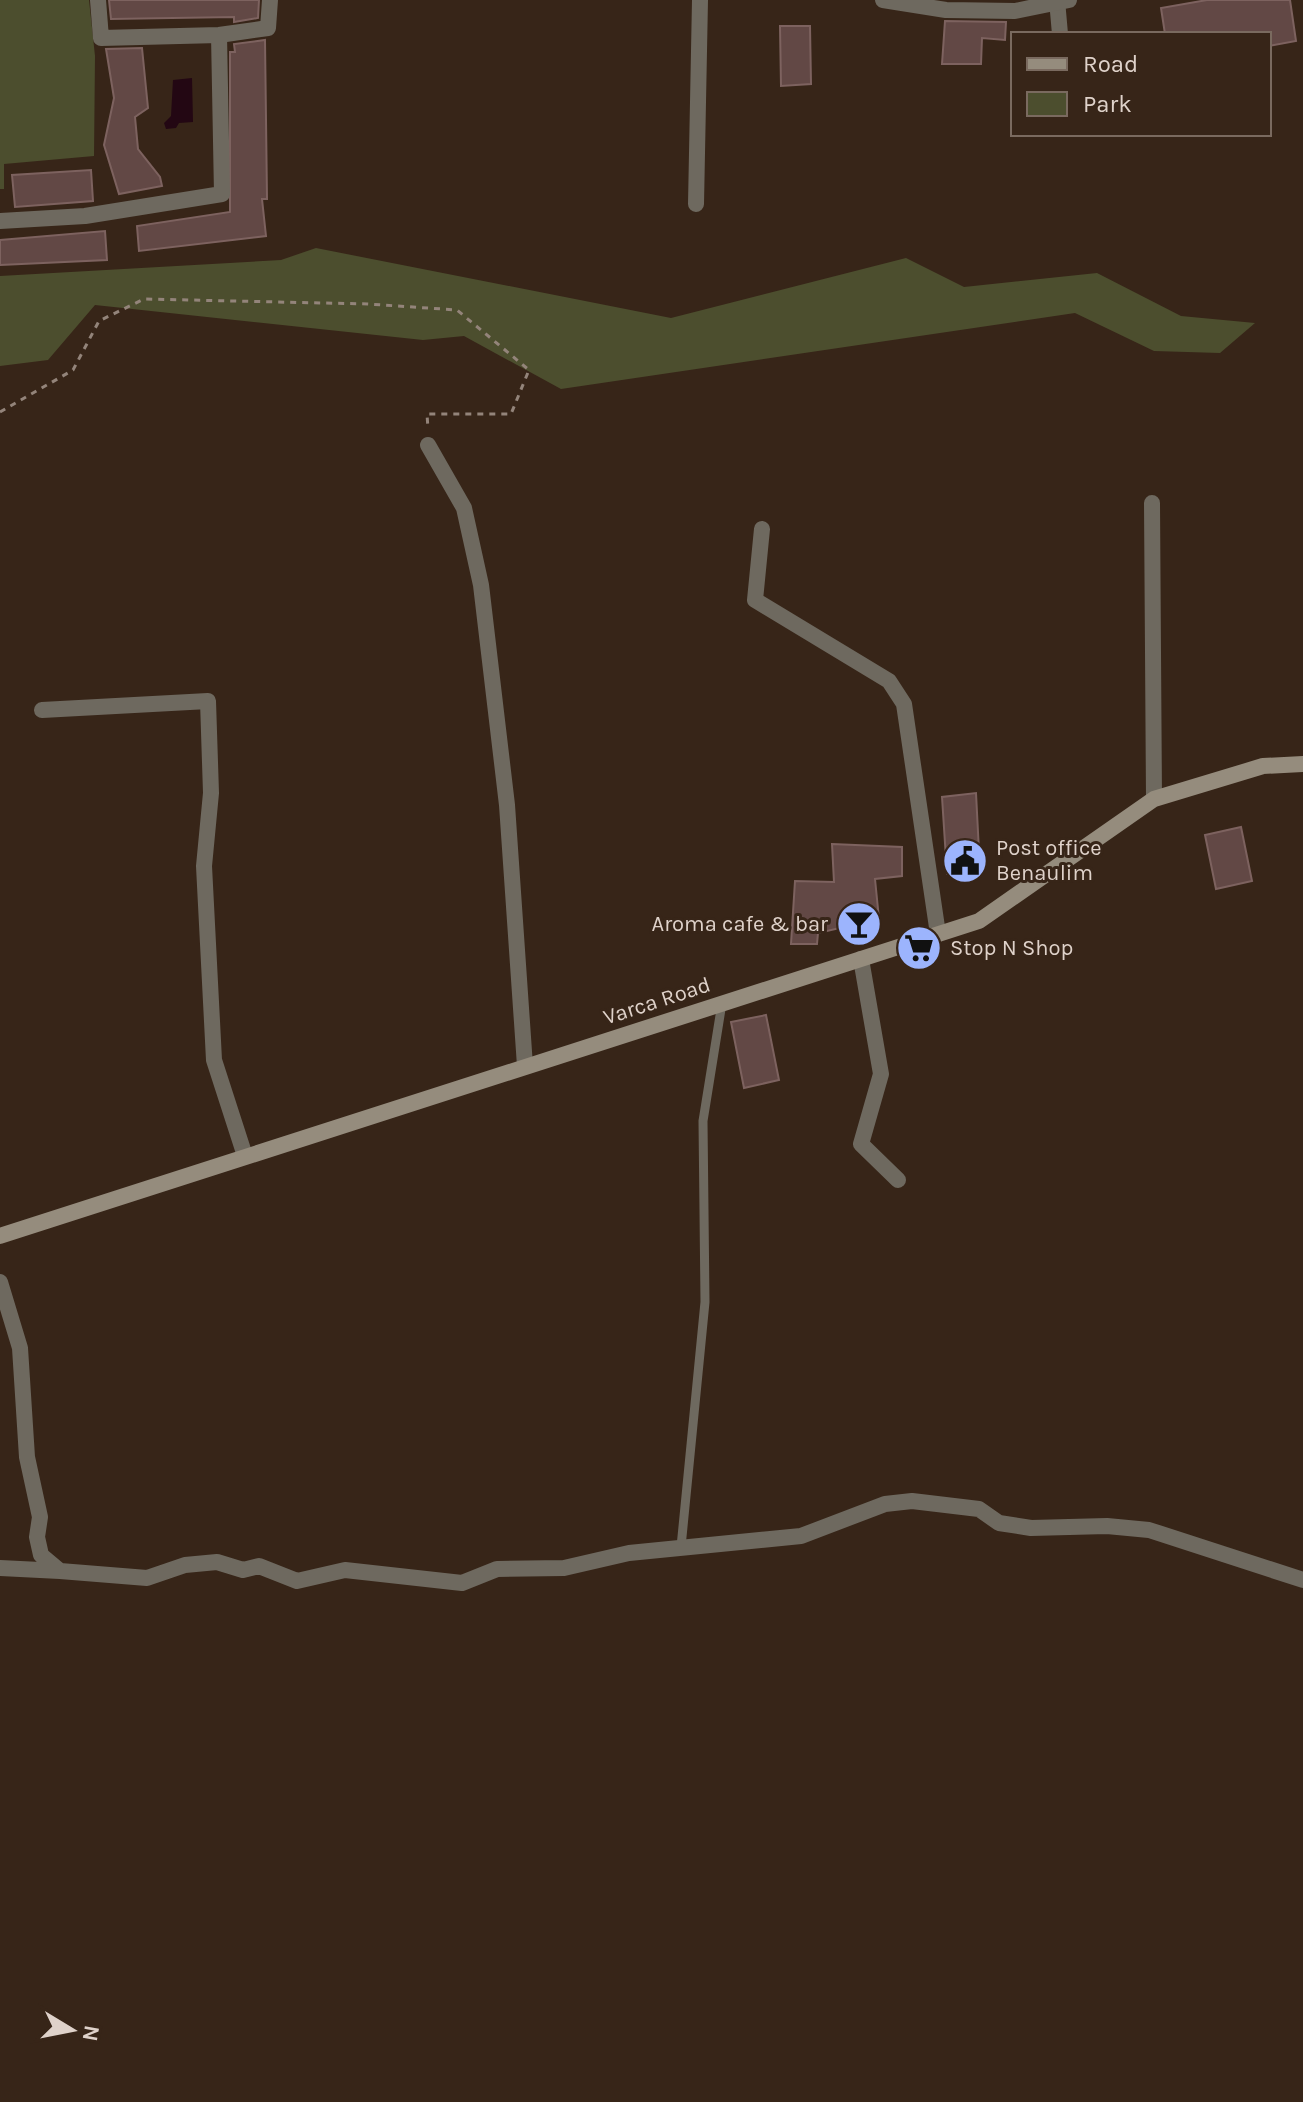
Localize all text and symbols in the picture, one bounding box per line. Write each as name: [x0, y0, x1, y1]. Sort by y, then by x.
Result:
legend: [1011, 32, 1271, 136]
text: Road: [1083, 50, 1138, 78]
text: Park: [1083, 90, 1132, 118]
place label: Post office Benaulim: [996, 835, 1102, 886]
public building icon: Post office Benaulim: [941, 837, 989, 885]
bar icon: Aroma cafe & bar: [835, 900, 883, 948]
place label: Aroma cafe & bar: [652, 911, 828, 937]
supermarket icon: Stop N Shop: [895, 924, 943, 972]
place label: Stop N Shop: [950, 935, 1073, 961]
street label: Varca Road: [600, 971, 714, 1031]
north arrow: [32, 1990, 112, 2070]
text: N: [77, 2023, 105, 2043]

